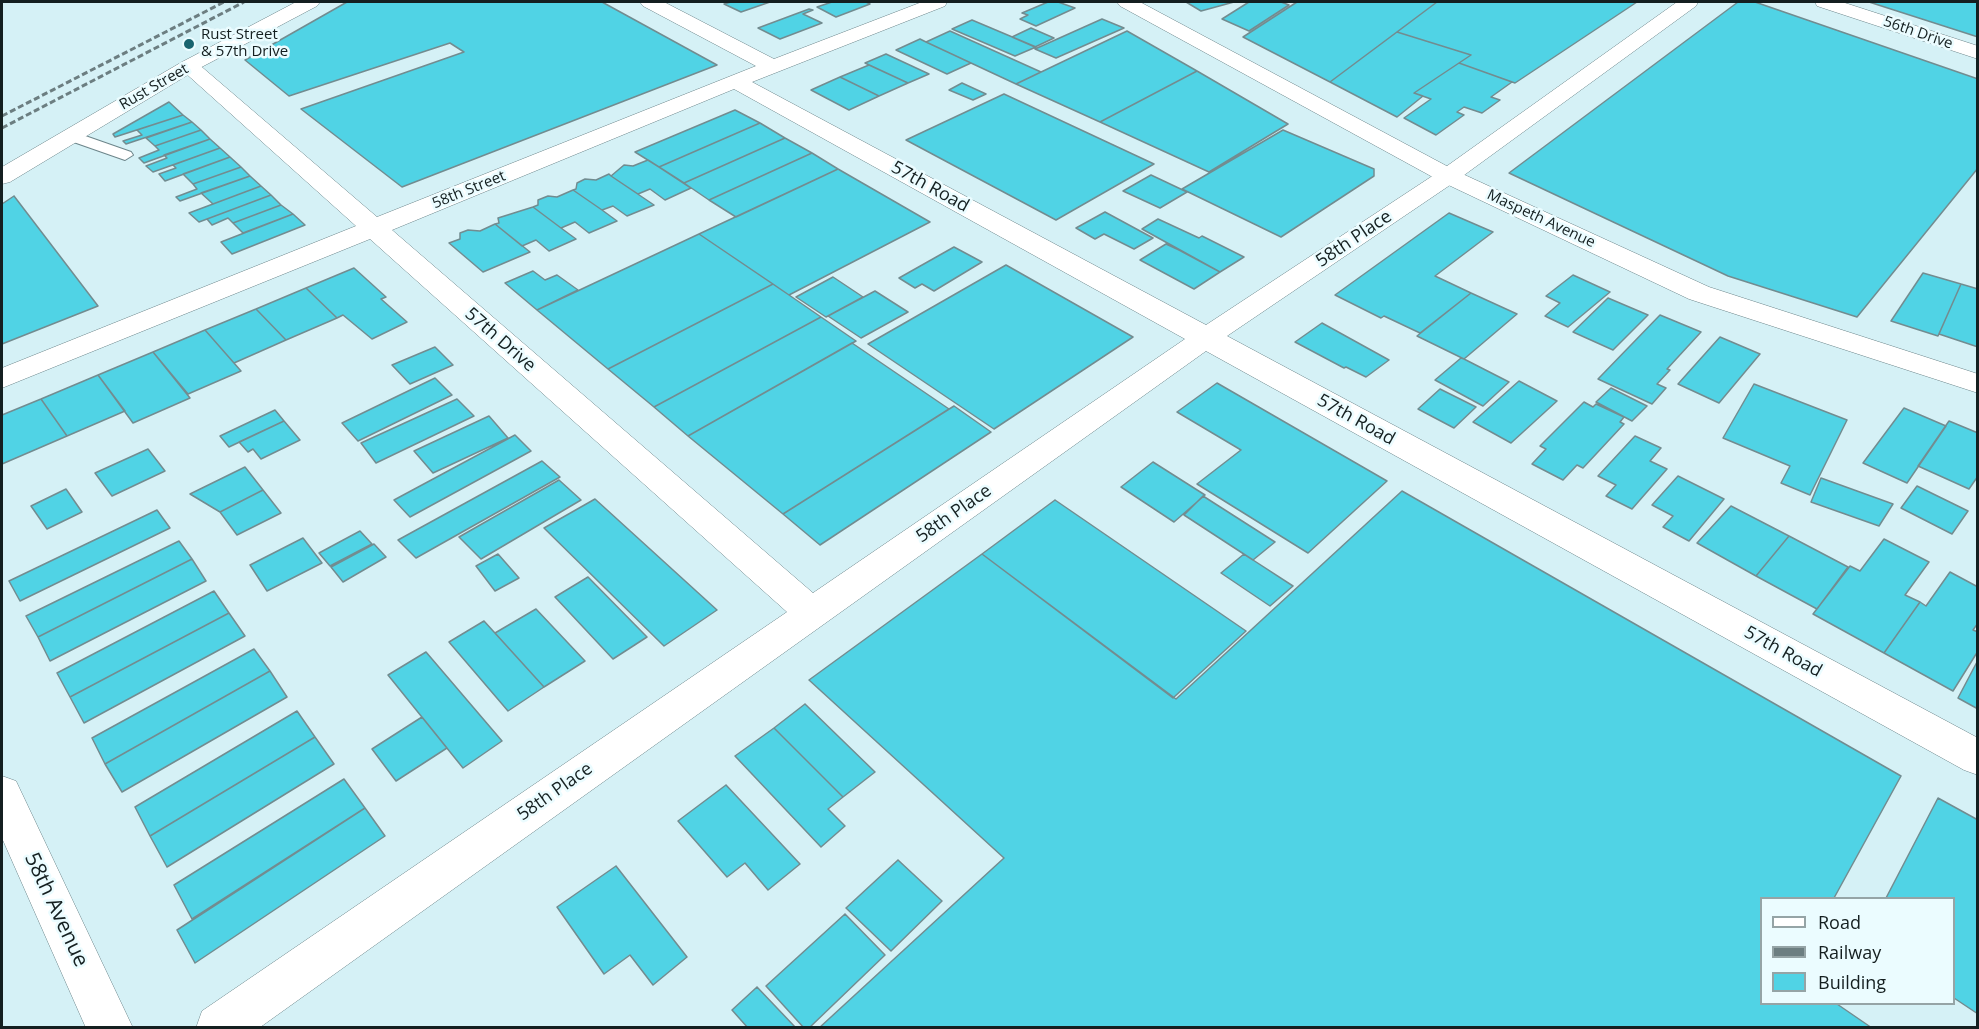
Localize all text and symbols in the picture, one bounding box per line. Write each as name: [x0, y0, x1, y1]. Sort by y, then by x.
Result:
street label: 56th Drive: [1881, 13, 1955, 53]
place label: Rust Street & 57th Drive: [201, 26, 288, 61]
marker: Rust Street & 57th Drive: [182, 37, 196, 51]
street label: Rust Street: [116, 60, 192, 114]
street label: 57th Road: [887, 157, 973, 217]
street label: 58th Street: [430, 167, 508, 213]
street label: Maspeth Avenue: [1484, 186, 1598, 252]
street label: 58th Place: [1312, 206, 1396, 272]
street label: 57th Drive: [460, 303, 540, 377]
street label: 57th Road: [1313, 390, 1399, 450]
street label: 58th Place: [912, 480, 996, 548]
street label: 57th Road: [1740, 622, 1826, 682]
street label: 58th Place: [513, 758, 597, 826]
street label: 58th Avenue: [19, 849, 93, 971]
legend: [1760, 897, 1955, 1005]
text: Road: [1818, 910, 1861, 934]
text: Railway: [1818, 940, 1881, 964]
text: Building: [1818, 970, 1886, 994]

